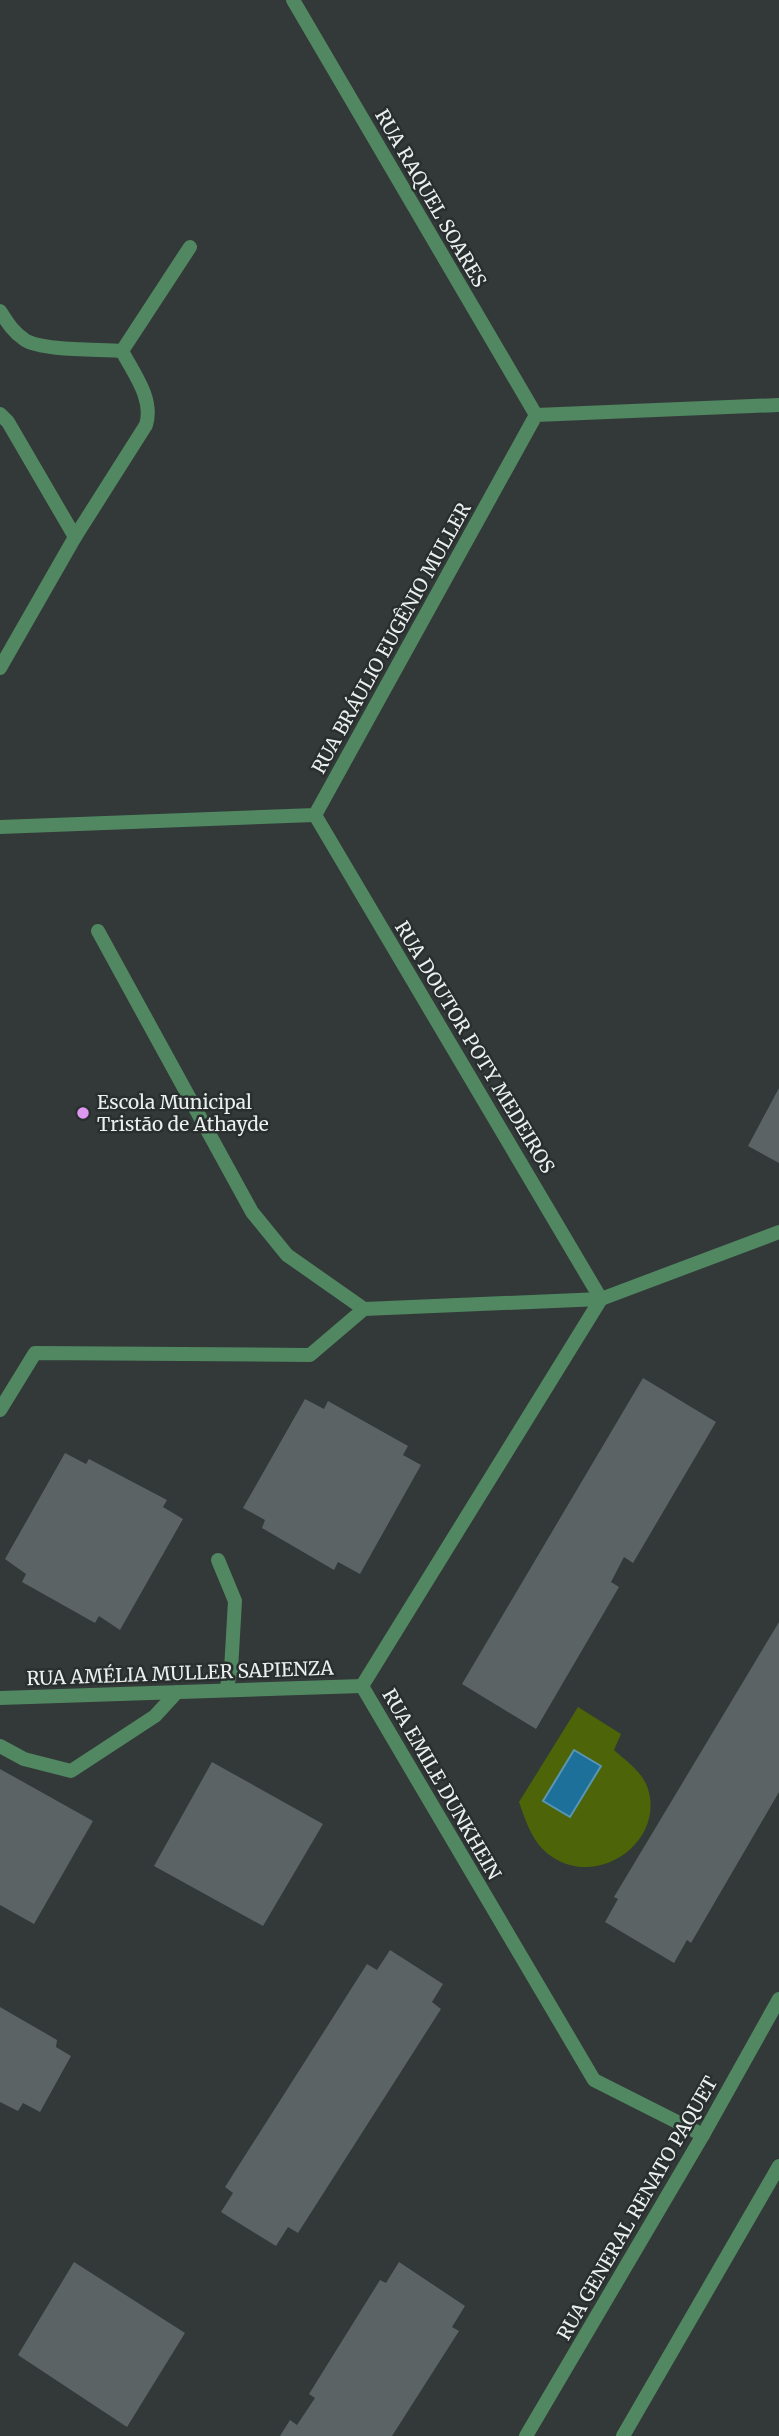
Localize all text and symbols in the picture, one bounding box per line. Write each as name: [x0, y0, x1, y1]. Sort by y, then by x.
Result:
street label: RUA RAQUEL SOARES: [370, 105, 492, 291]
street label: RUA BRÁULIO EUGÊNIO MULLER: [306, 498, 476, 778]
street label: RUA DOUTOR POTY MEDEIROS: [390, 917, 560, 1177]
place label: Escola Municipal Tristão de Athayde: [97, 1090, 269, 1136]
marker: Escola Municipal Tristão de Athayde: [75, 1105, 91, 1121]
street label: RUA AMÉLIA MULLER SAPIENZA: [26, 1656, 335, 1690]
street label: RUA EMILE DUNKHEIN: [377, 1684, 507, 1884]
street label: RUA GENERAL RENATO PAQUET: [551, 2072, 723, 2344]

